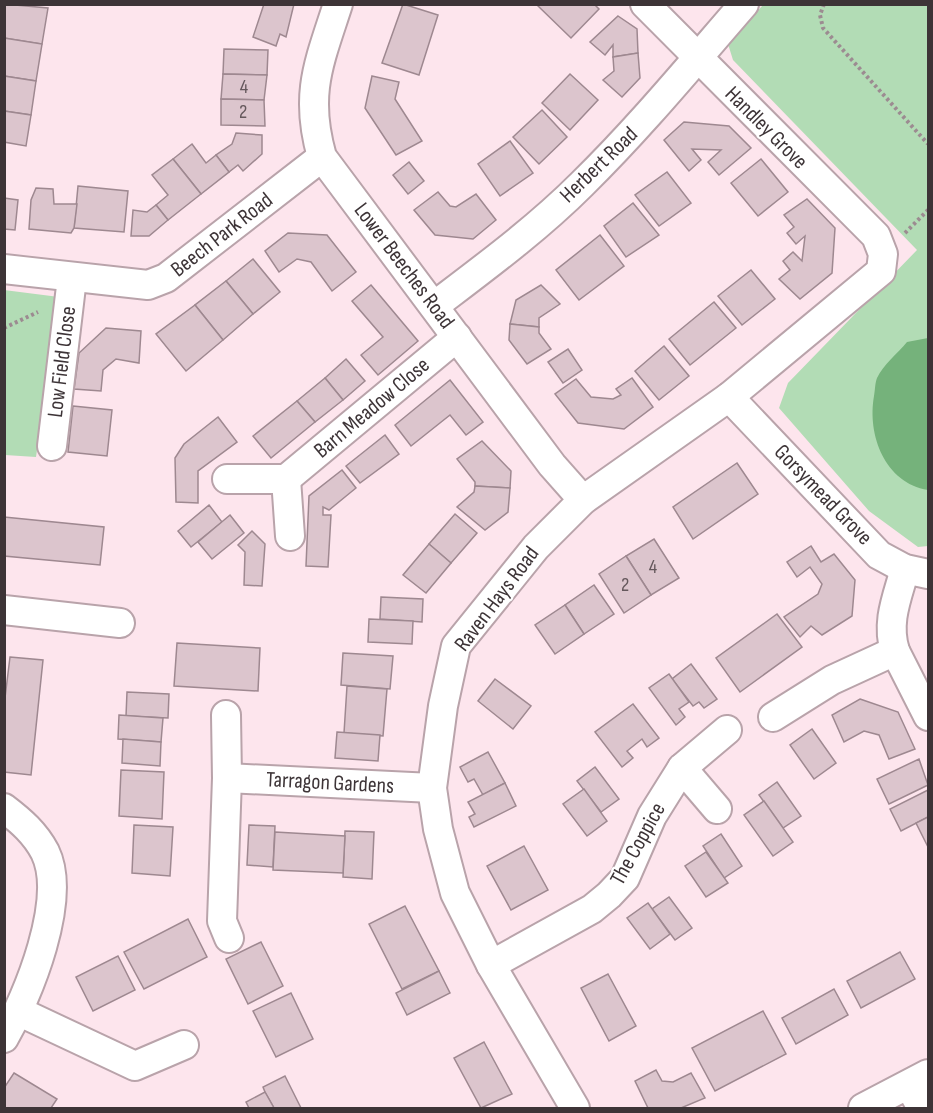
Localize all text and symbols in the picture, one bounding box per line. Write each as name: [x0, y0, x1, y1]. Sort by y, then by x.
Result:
house number: 4: [240, 75, 248, 99]
street label: Handley Grove: [719, 81, 813, 175]
house number: 2: [239, 100, 247, 124]
street label: Herbert Road: [554, 121, 644, 209]
street label: Beech Park Road: [166, 187, 278, 283]
street label: Lower Beeches Road: [348, 198, 460, 334]
street label: Low Field Close: [42, 305, 82, 419]
street label: Barn Meadow Close: [309, 352, 435, 464]
street label: Gorsymead Grove: [768, 439, 878, 551]
street label: Raven Hays Road: [449, 541, 545, 657]
house number: 4: [649, 555, 657, 579]
house number: 2: [621, 573, 629, 597]
street label: Tarragon Gardens: [265, 766, 395, 800]
street label: The Coppice: [604, 798, 672, 890]

